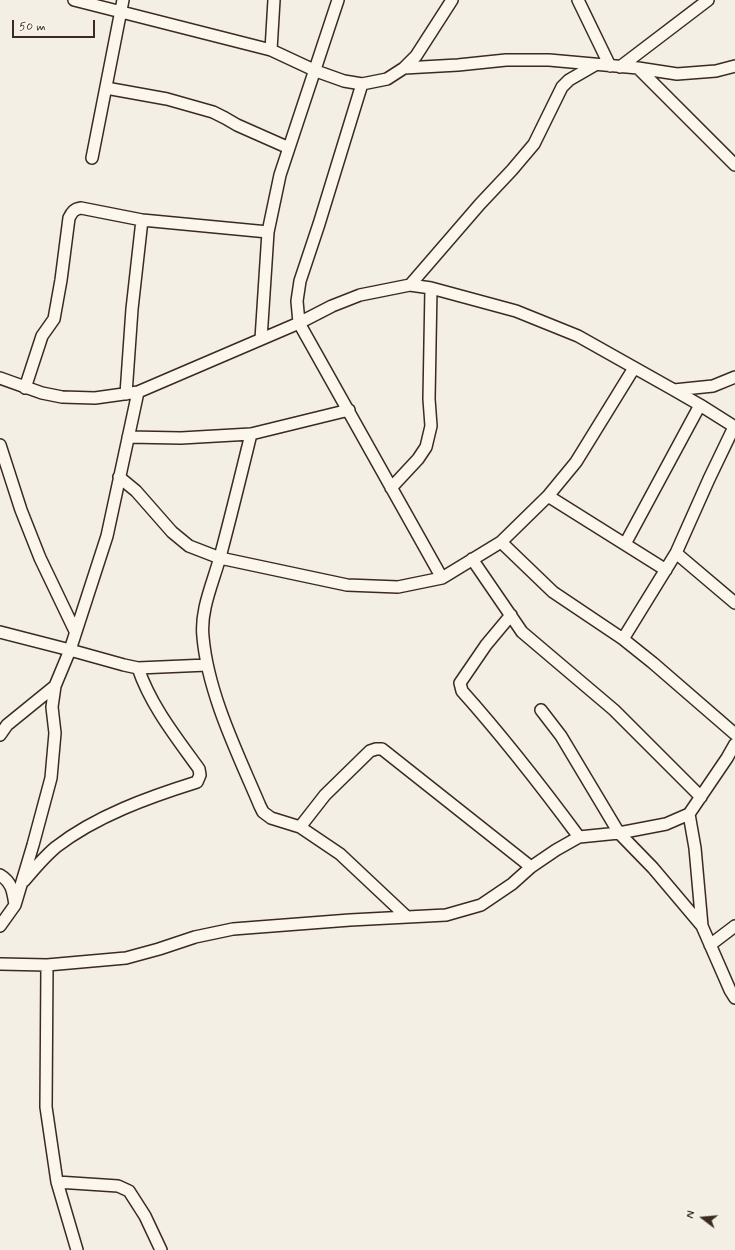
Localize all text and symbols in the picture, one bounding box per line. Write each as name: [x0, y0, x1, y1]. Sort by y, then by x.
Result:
scale bar: [14, 12, 97, 38]
text: 50 m: [19, 19, 46, 35]
north arrow: [683, 1198, 723, 1238]
text: N: [684, 1209, 699, 1220]

